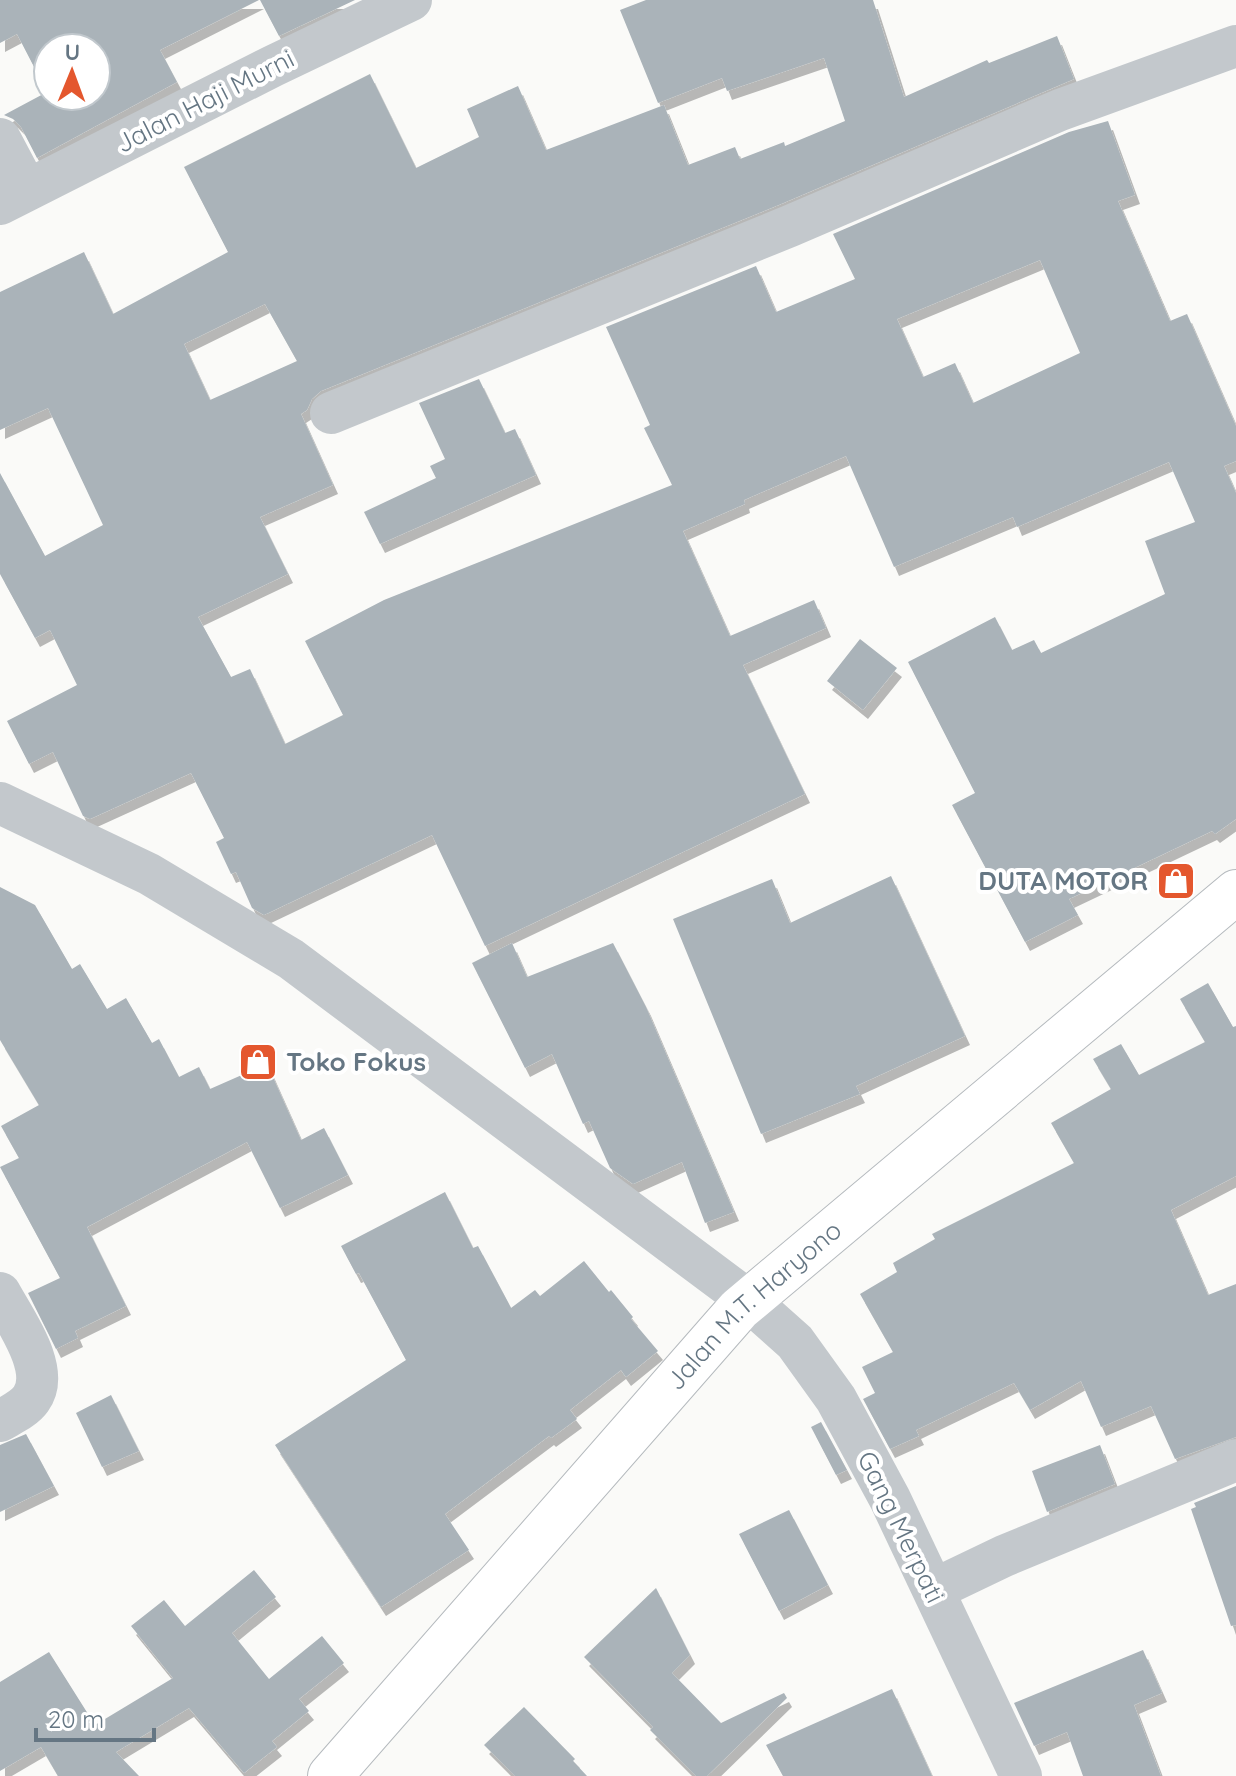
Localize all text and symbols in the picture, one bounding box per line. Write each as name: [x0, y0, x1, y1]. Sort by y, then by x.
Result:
north arrow: [32, 32, 112, 112]
text: U: [64, 38, 80, 66]
street label: Jalan Haji Murni: [110, 41, 299, 160]
shop icon: DUTA MOTOR: [1155, 860, 1197, 902]
place label: DUTA MOTOR: [978, 864, 1148, 897]
shop icon: Toko Fokus: [237, 1041, 279, 1083]
place label: Toko Fokus: [286, 1045, 426, 1078]
street label: Jalan M.T. Haryono: [659, 1213, 848, 1397]
street label: Gang Merpati: [851, 1446, 952, 1608]
scale bar: [36, 1692, 154, 1742]
text: 20 m: [48, 1704, 104, 1734]

